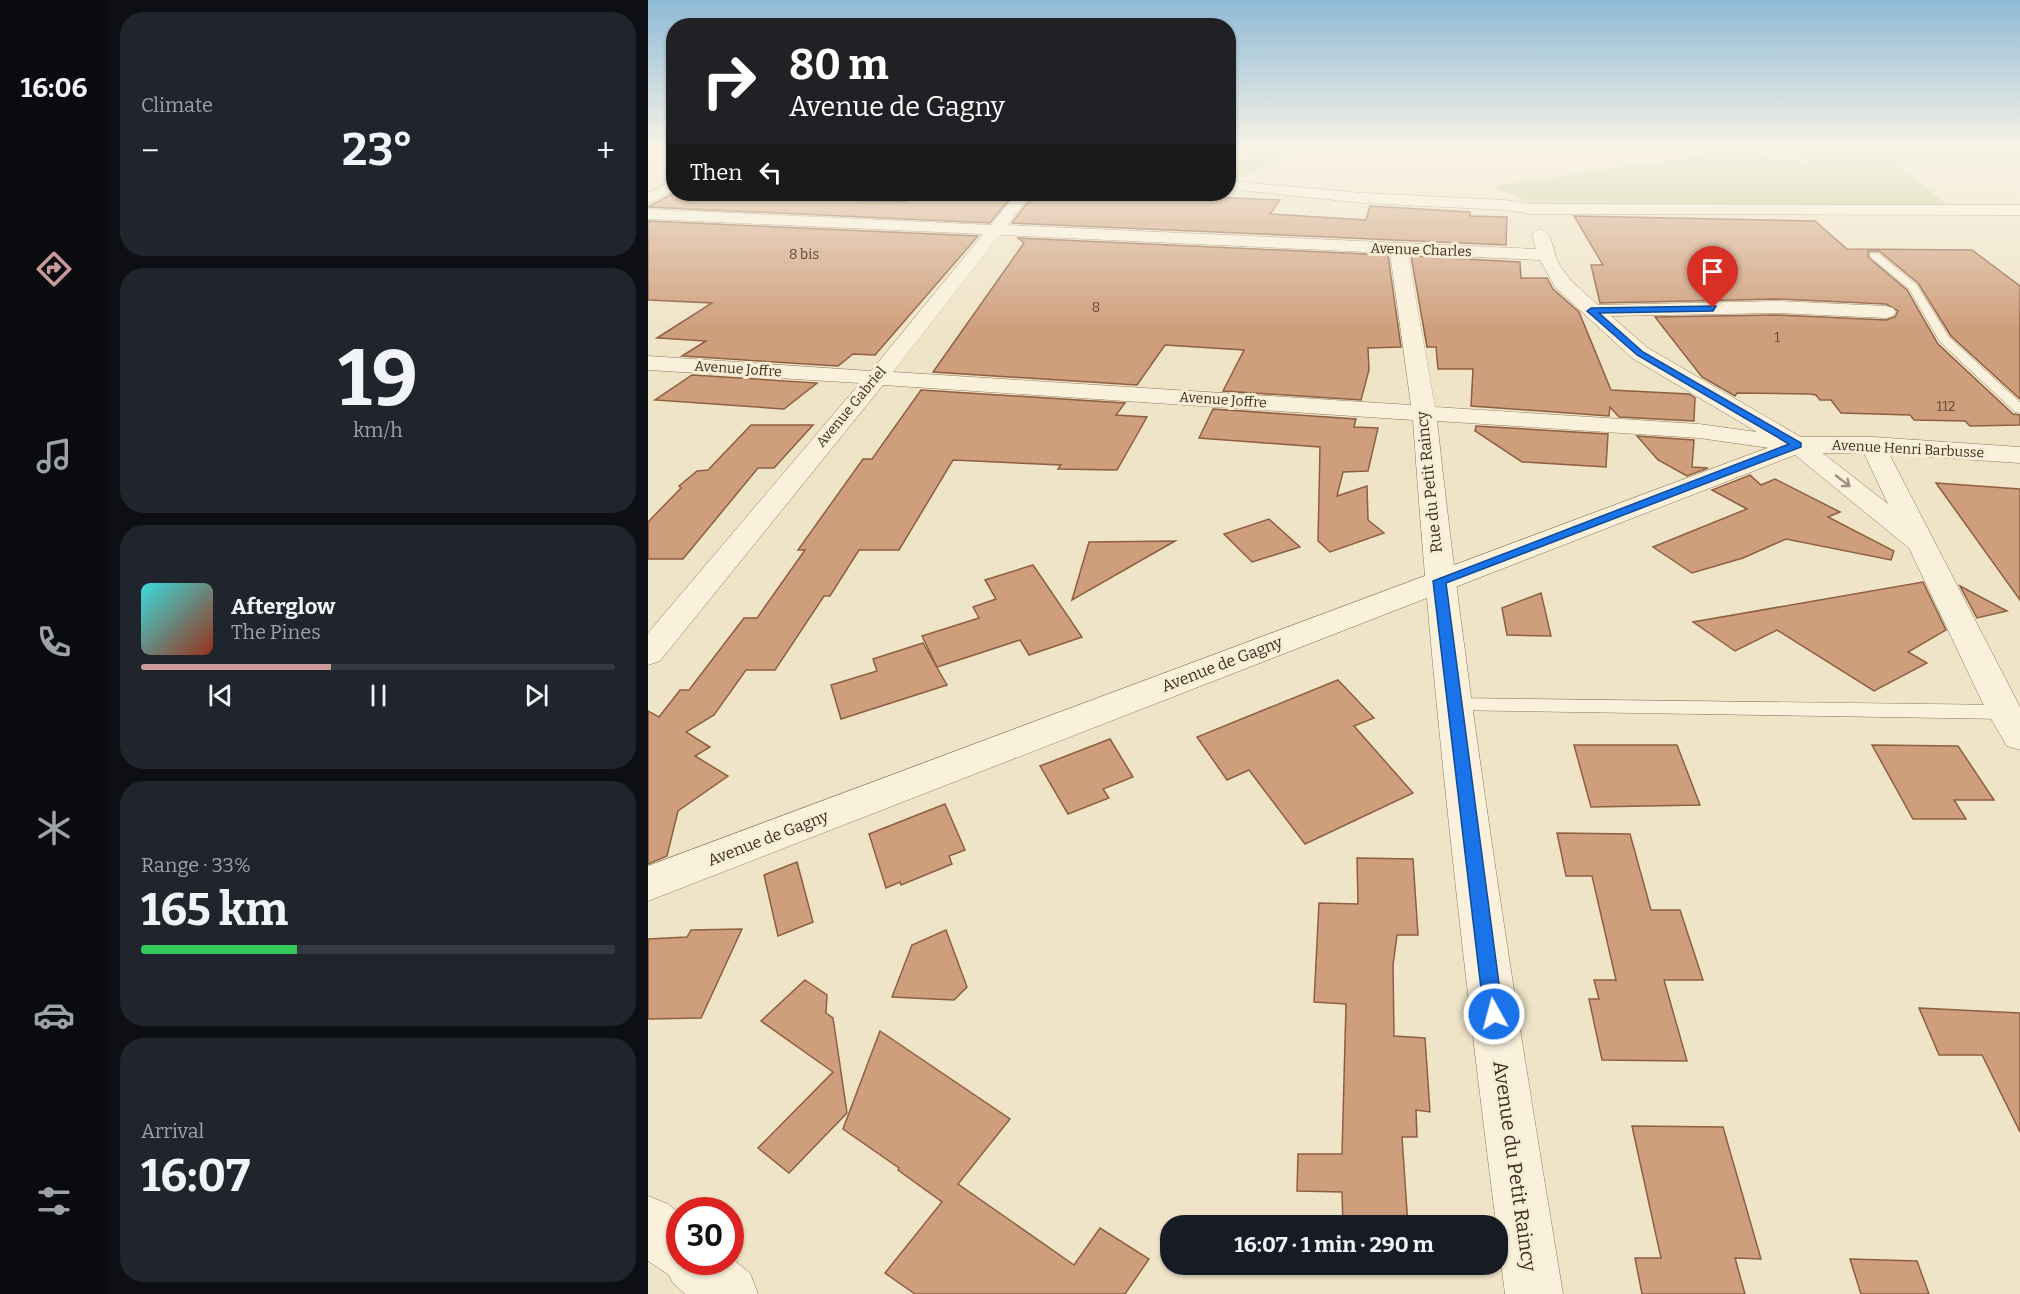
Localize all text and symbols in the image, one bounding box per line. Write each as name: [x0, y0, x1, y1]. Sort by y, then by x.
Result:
text: 80 m: [789, 40, 889, 90]
icon: right: [690, 42, 768, 120]
text: 16:06: [20, 72, 88, 104]
text: Avenue de Gagny: [789, 91, 1005, 123]
text: Climate: [141, 93, 213, 117]
text: 23°: [342, 123, 413, 177]
text: −: [141, 131, 159, 171]
text: +: [596, 131, 615, 171]
icon: left: [754, 156, 787, 189]
text: Then: [690, 159, 742, 186]
street label: Avenue Charles: [1370, 240, 1472, 260]
house number: 8 bis: [789, 246, 819, 263]
pin: [1687, 246, 1738, 308]
icon: directions: [33, 248, 75, 290]
icon: arrive: [1696, 255, 1729, 288]
house number: 8: [1092, 299, 1100, 316]
house number: 1: [1774, 329, 1780, 346]
text: 19: [338, 332, 418, 426]
street label: Avenue Joffre: [694, 357, 782, 381]
street label: Avenue Gabriel: [812, 363, 890, 451]
street label: Avenue Joffre: [1179, 388, 1267, 412]
house number: 112: [1937, 398, 1955, 415]
street label: Rue du Petit Raincy: [1412, 410, 1446, 554]
text: km/h: [353, 418, 403, 442]
icon: music: [33, 435, 75, 477]
street label: Avenue Henri Barbusse: [1831, 437, 1985, 461]
one-way arrow: [1834, 475, 1850, 488]
text: Afterglow: [231, 593, 335, 620]
text: The Pines: [231, 620, 321, 644]
icon: phone: [33, 621, 75, 663]
street label: Avenue de Gagny: [1159, 632, 1286, 696]
icon: previous: [204, 679, 237, 712]
icon: pause: [362, 679, 395, 712]
icon: next: [520, 679, 553, 712]
street label: Avenue de Gagny: [705, 806, 832, 870]
icon: climate: [33, 807, 75, 849]
text: Range · 33%: [141, 853, 251, 877]
text: 165 km: [141, 883, 288, 937]
position arrow: [1462, 982, 1526, 1046]
icon: car: [33, 994, 75, 1036]
street label: Avenue du Petit Raincy: [1488, 1059, 1542, 1273]
text: Arrival: [141, 1119, 204, 1143]
text: 16:07: [141, 1149, 250, 1203]
icon: filters: [33, 1180, 75, 1222]
speed limit sign: 30: [666, 1197, 744, 1275]
text: 16:07 · 1 min · 290 m: [1234, 1231, 1434, 1258]

